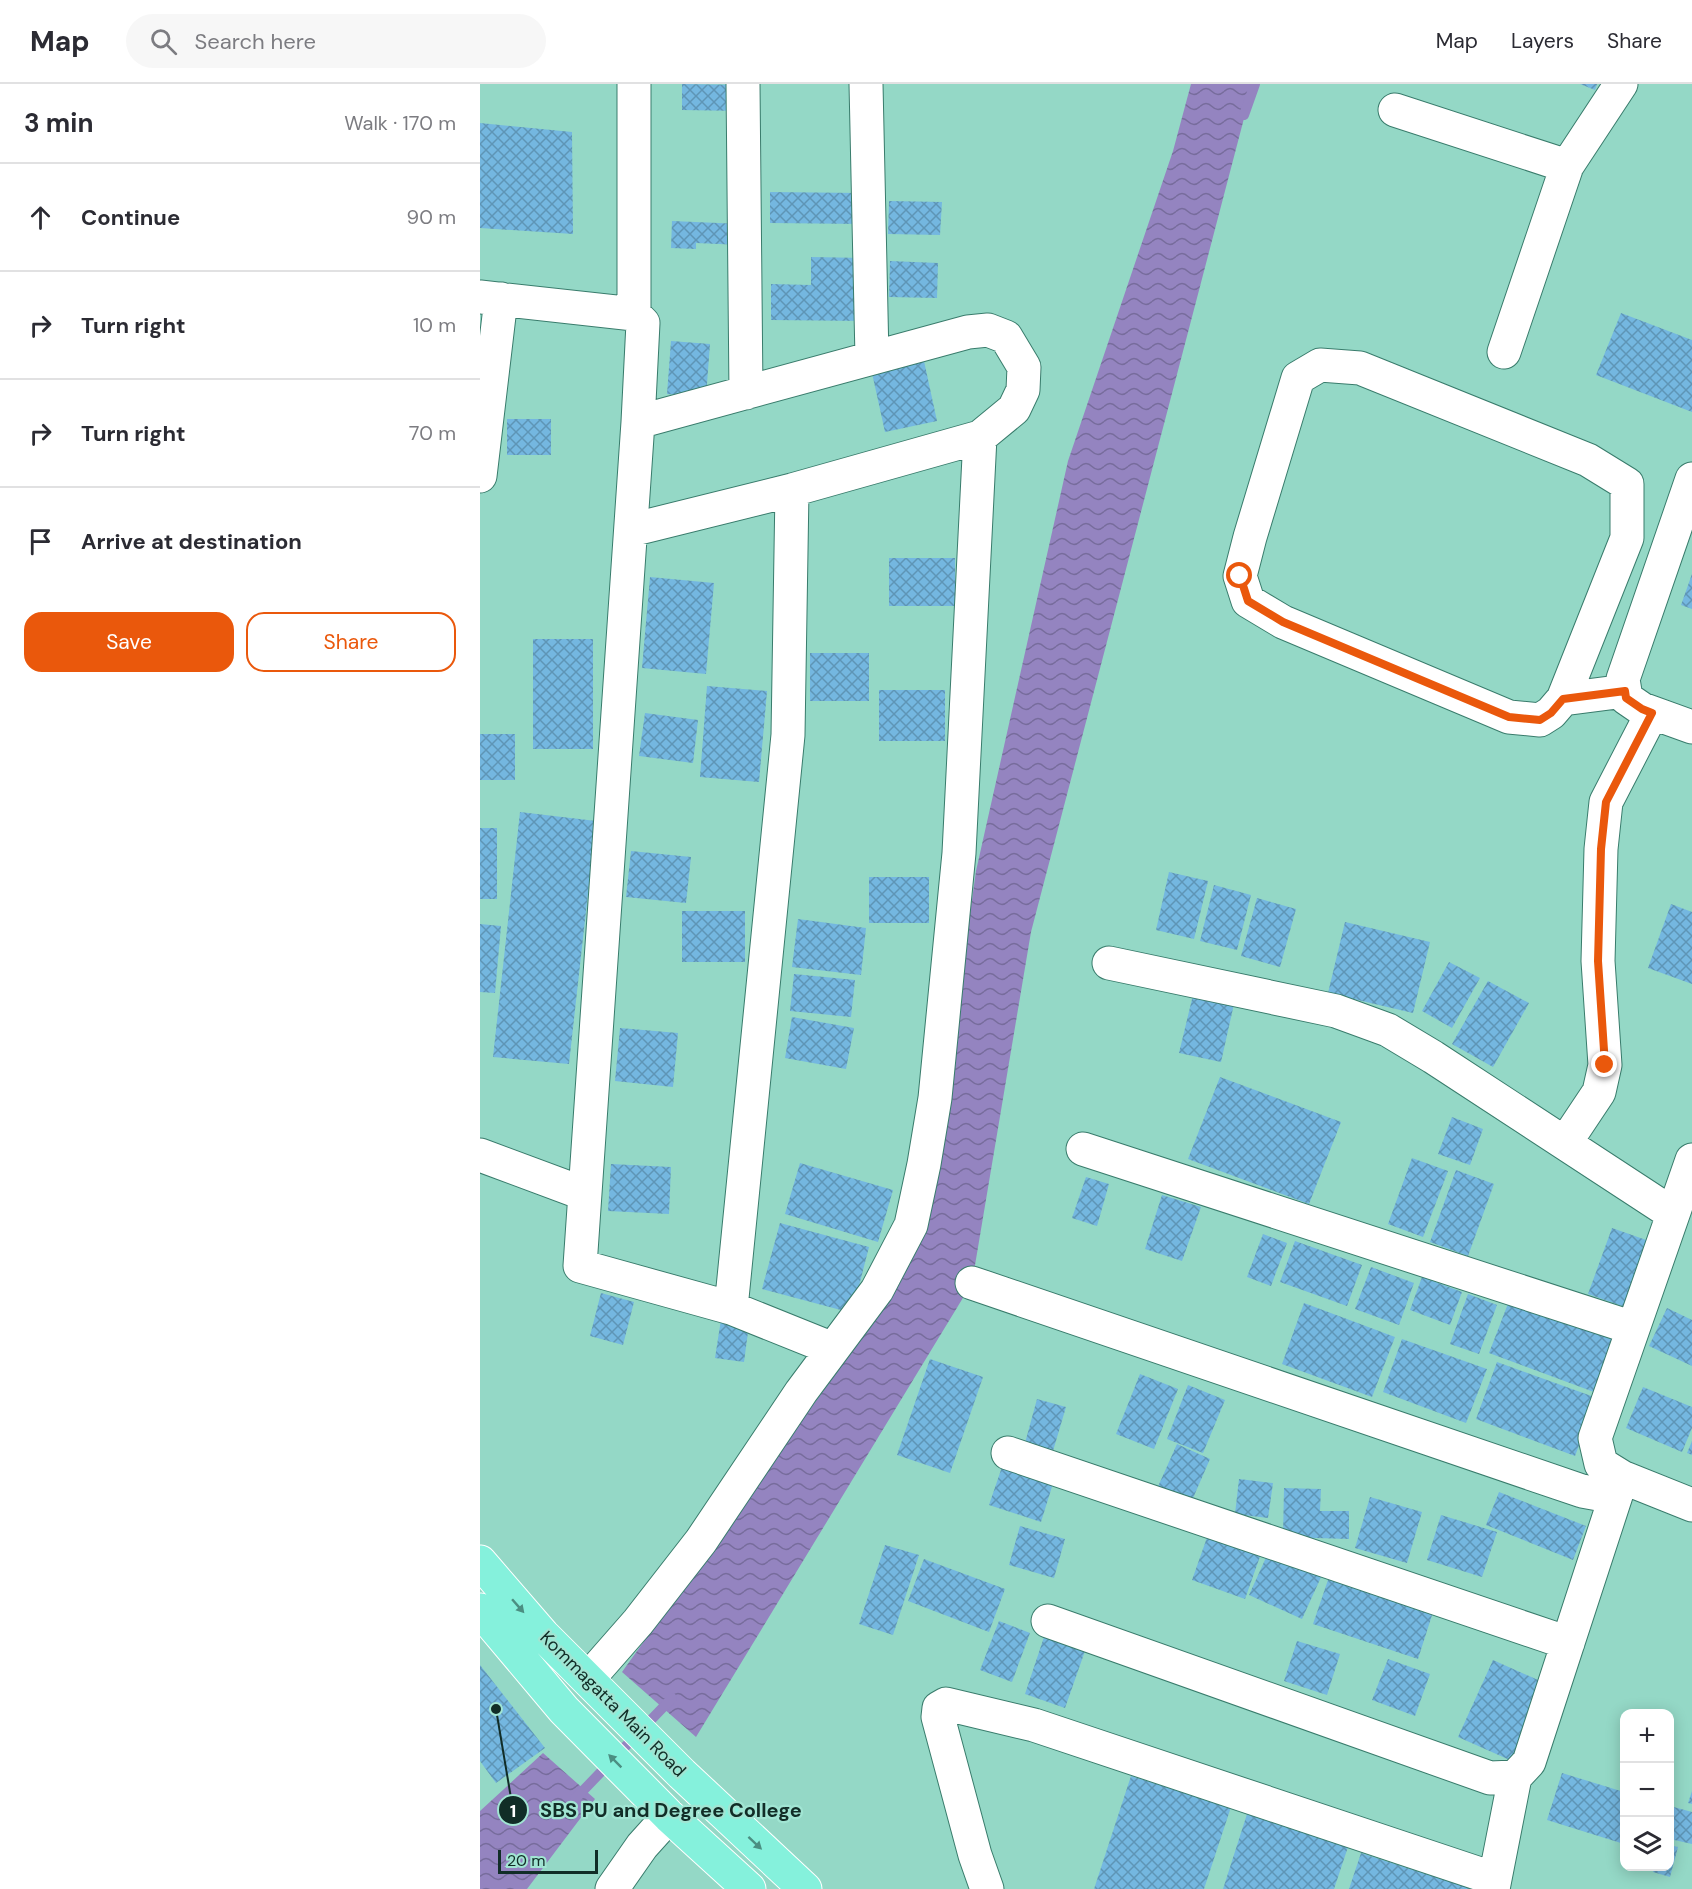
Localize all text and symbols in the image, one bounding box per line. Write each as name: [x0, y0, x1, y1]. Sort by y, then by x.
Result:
search box: [126, 14, 546, 68]
text: Map: [30, 23, 90, 60]
icon: search: [147, 25, 180, 58]
text: Search here: [195, 27, 316, 56]
text: Map: [1436, 27, 1478, 55]
text: Layers: [1511, 27, 1574, 55]
text: Share: [1607, 27, 1662, 55]
text: 3 min: [24, 106, 93, 140]
text: Walk · 170 m: [344, 110, 456, 136]
icon: ahead: [24, 201, 57, 234]
text: Continue: [81, 203, 180, 232]
text: 90 m: [407, 204, 456, 230]
icon: right: [24, 309, 57, 342]
text: Turn right: [81, 311, 186, 340]
text: 10 m: [413, 312, 456, 338]
icon: right: [24, 417, 57, 450]
text: Turn right: [81, 419, 186, 448]
text: 70 m: [409, 420, 456, 446]
icon: arrive: [24, 525, 57, 558]
text: Arrive at destination: [81, 527, 302, 556]
route start: [1226, 562, 1252, 588]
button: Save: [24, 612, 234, 672]
button: Share: [246, 612, 456, 672]
route end: [1591, 1051, 1617, 1077]
one-way arrow: [511, 1598, 524, 1613]
street label: Kommagatta Main Road: [535, 1626, 691, 1782]
map controls: [1620, 1709, 1674, 1871]
button: +: [1620, 1709, 1674, 1763]
one-way arrow: [608, 1754, 622, 1769]
button: −: [1620, 1763, 1674, 1817]
callout: SBS PU and Degree College: [498, 1791, 814, 1829]
text: SBS PU and Degree College: [540, 1797, 802, 1823]
text: 1: [510, 1799, 516, 1823]
button: layers: [1620, 1817, 1674, 1871]
one-way arrow: [748, 1835, 762, 1849]
scale bar: [498, 1847, 598, 1874]
text: 20 m: [507, 1850, 546, 1871]

